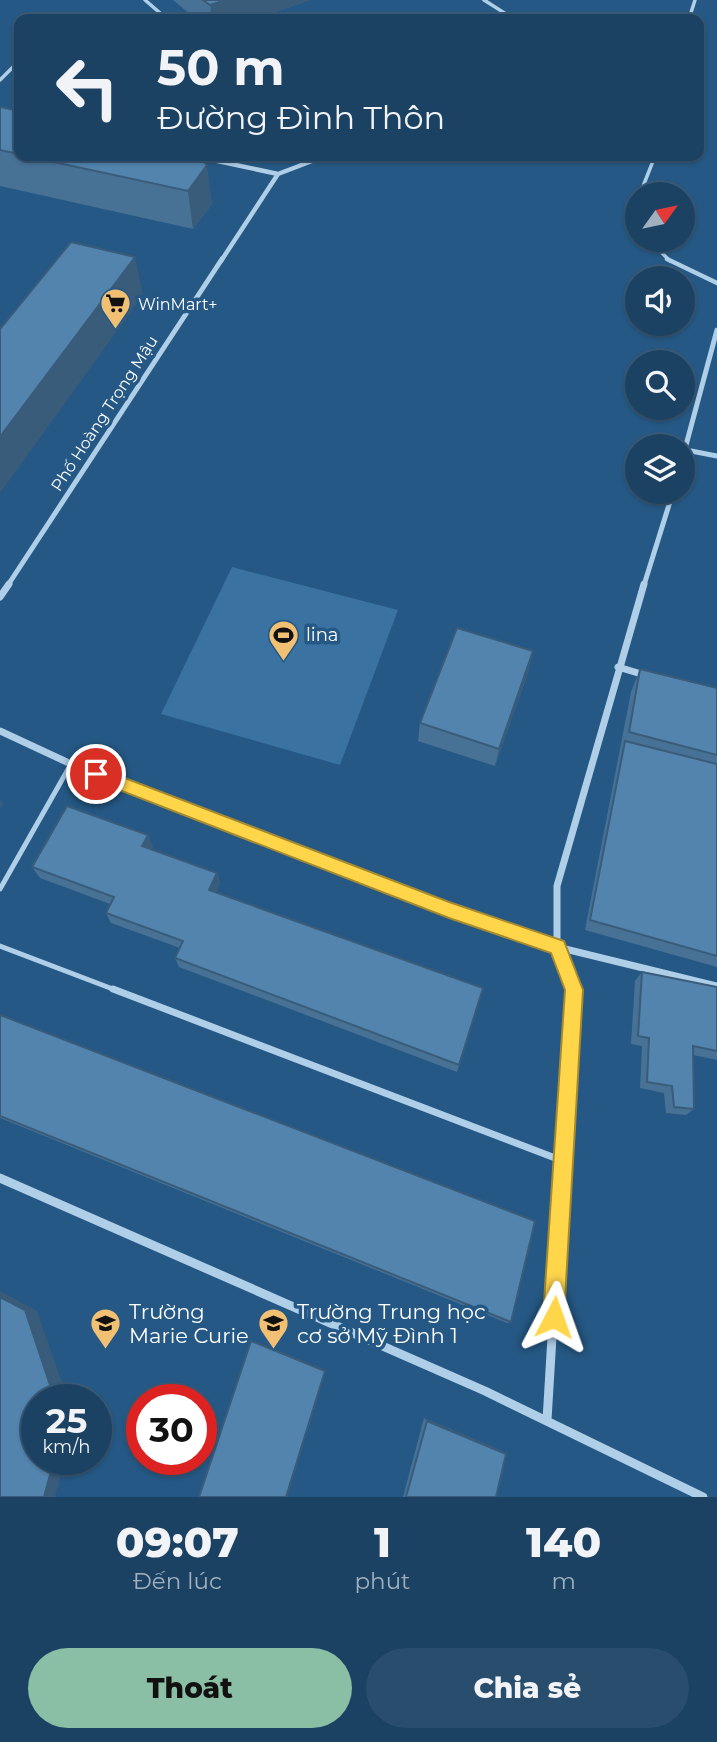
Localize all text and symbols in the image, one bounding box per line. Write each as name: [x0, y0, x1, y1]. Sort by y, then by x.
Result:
text: 50 m: [157, 38, 285, 97]
icon: left: [42, 42, 133, 133]
text: Đường Đình Thôn: [157, 98, 445, 137]
north arrow: [625, 182, 695, 252]
map controls: [625, 182, 695, 504]
button: sound: [625, 266, 695, 336]
supermarket icon: WinMart+: [98, 287, 132, 331]
place label: WinMart+: [138, 295, 218, 314]
street label: Phố Hoàng Trọng Mậu: [47, 332, 162, 495]
button: search: [625, 350, 695, 420]
button: layers: [625, 434, 695, 504]
sports icon: lina: [266, 618, 300, 662]
place label: lina: [306, 624, 338, 646]
pin: [66, 744, 126, 804]
icon: arrive: [77, 755, 115, 793]
position arrow: [517, 1280, 591, 1354]
place label: Trường Marie Curie: [129, 1299, 249, 1348]
place label: Trường Trung học cơ sở Mỹ Đình 1: [297, 1299, 486, 1348]
school or university icon: Trường Marie Curie: [89, 1307, 123, 1351]
school or university icon: Trường Trung học cơ sở Mỹ Đình 1: [257, 1307, 291, 1351]
speed limit sign: 30: [126, 1384, 217, 1475]
text: 25: [46, 1399, 87, 1442]
text: km/h: [42, 1436, 91, 1458]
text: 09:07: [116, 1516, 239, 1568]
text: 1: [374, 1516, 391, 1568]
text: 140: [526, 1516, 601, 1568]
text: Đến lúc: [133, 1567, 222, 1595]
text: phút: [355, 1567, 410, 1595]
text: m: [552, 1567, 576, 1595]
button: Thoát: [28, 1648, 352, 1728]
button: Chia sẻ: [366, 1648, 689, 1728]

